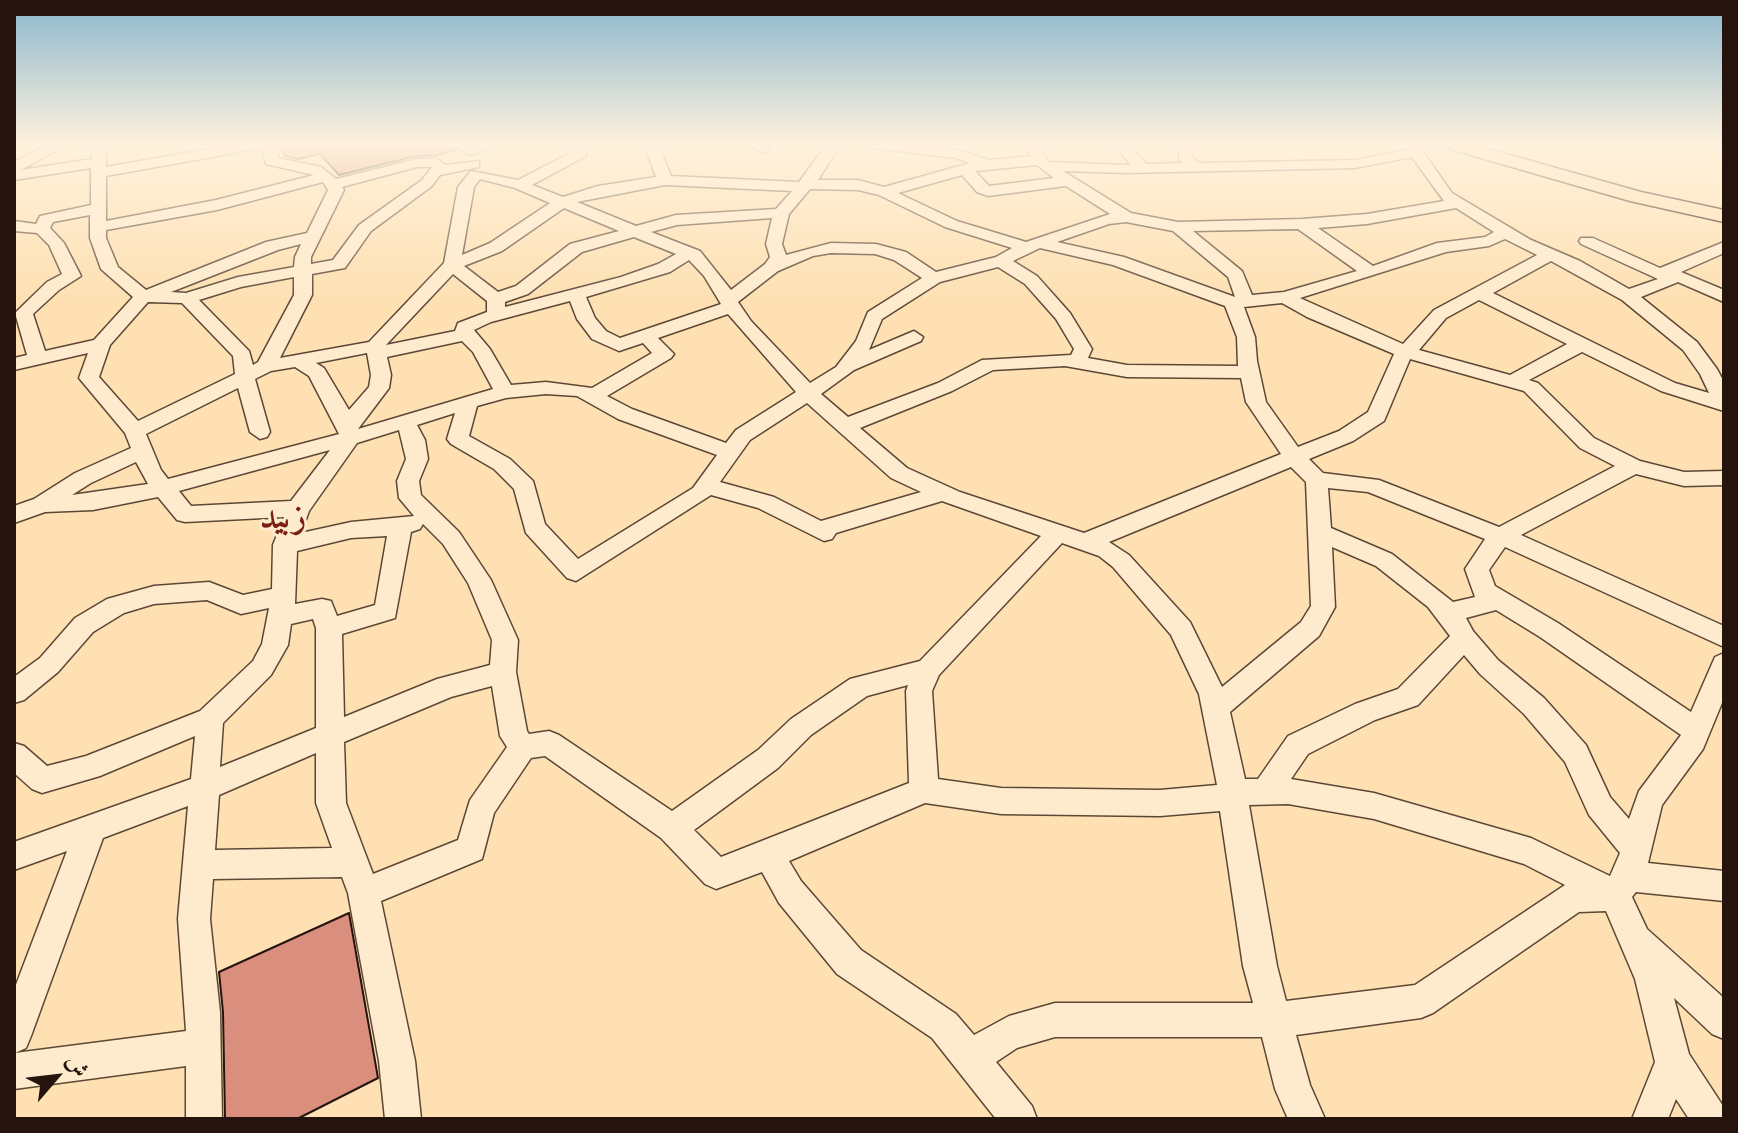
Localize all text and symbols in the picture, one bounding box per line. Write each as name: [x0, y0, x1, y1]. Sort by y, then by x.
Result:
district label: زبيد: [260, 499, 306, 539]
north arrow: [16, 1037, 96, 1117]
text: ش: [61, 1050, 94, 1081]

